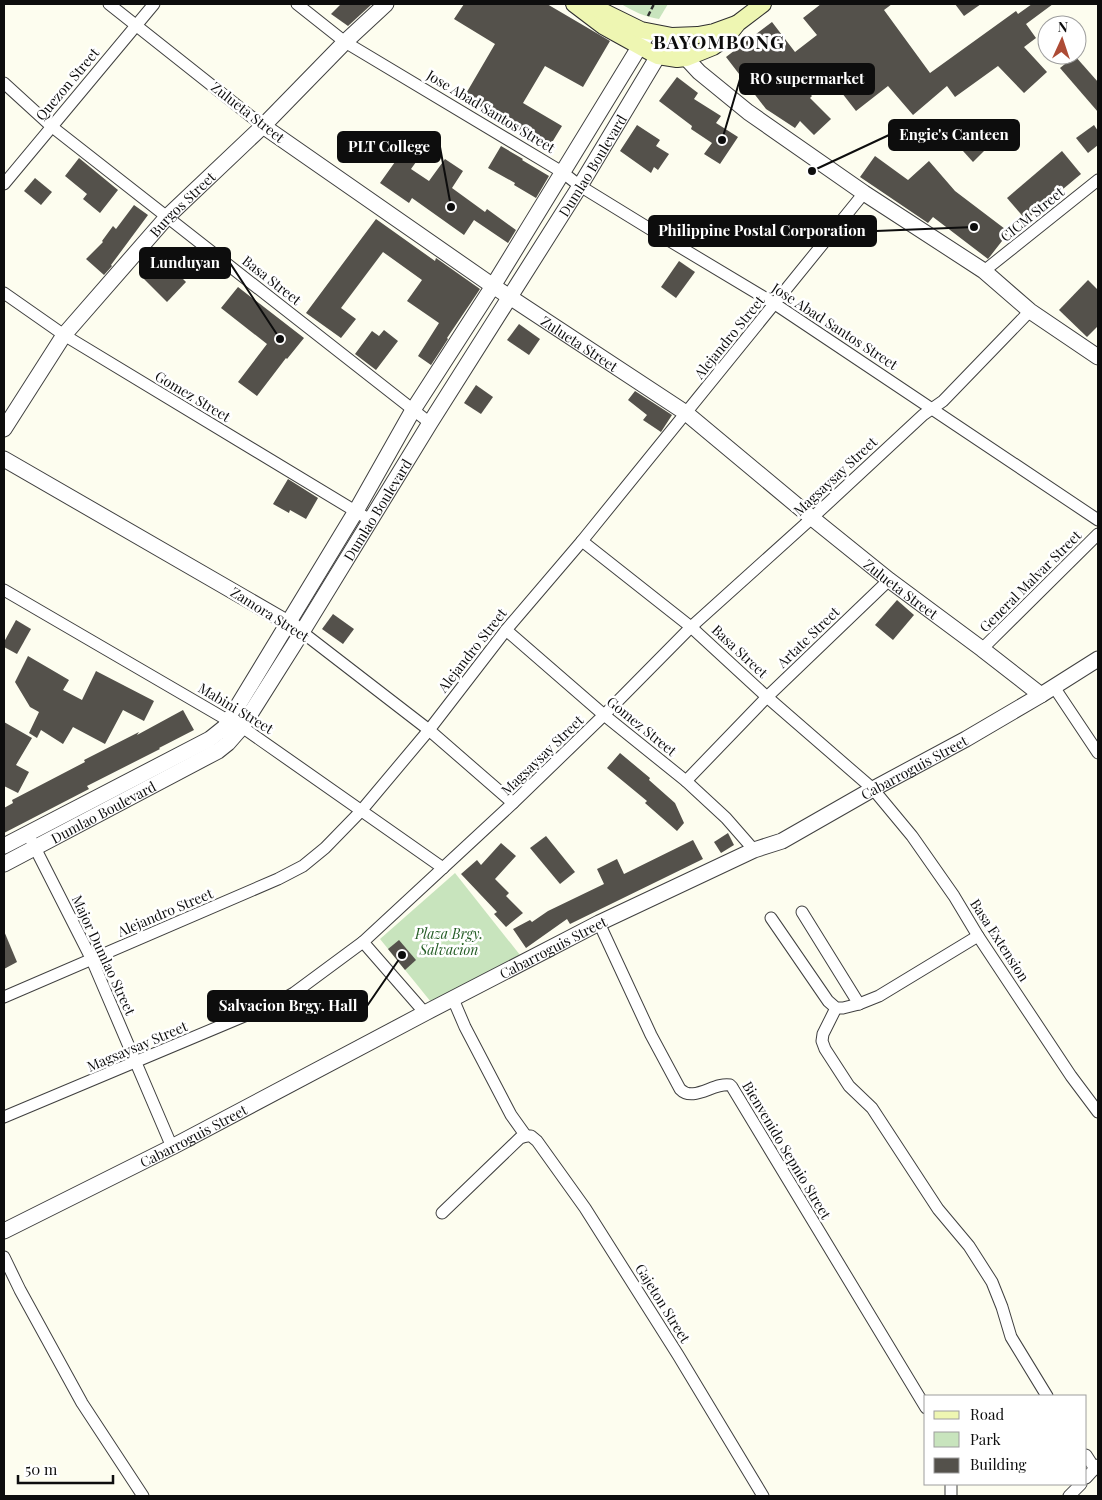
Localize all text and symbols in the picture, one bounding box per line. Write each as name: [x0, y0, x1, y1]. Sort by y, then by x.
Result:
north arrow: [1037, 15, 1087, 65]
text: N: [1057, 17, 1068, 36]
district label: BAYOMBONG: [653, 28, 785, 54]
street label: Quezon Street: [31, 43, 104, 124]
callout: RO supermarket: [740, 64, 874, 94]
street label: Jose Abad Santos Street: [422, 65, 560, 157]
text: RO supermarket: [750, 68, 865, 88]
street label: Zulueta Street: [207, 77, 290, 147]
street label: Dumlao Boulevard: [554, 111, 630, 220]
callout: Engie's Canteen: [889, 120, 1019, 150]
text: Engie's Canteen: [899, 124, 1009, 144]
callout: PLT College: [338, 132, 440, 162]
text: PLT College: [348, 136, 431, 156]
street label: Burgos Street: [145, 166, 220, 240]
street label: CICM Street: [996, 182, 1069, 246]
callout: Philippine Postal Corporation: [649, 216, 876, 246]
text: Philippine Postal Corporation: [658, 220, 867, 240]
callout: Lunduyan: [140, 248, 230, 278]
street label: Basa Street: [239, 251, 306, 310]
text: Lunduyan: [150, 252, 221, 272]
street label: Jose Abad Santos Street: [768, 278, 902, 374]
street label: Alejandro Street: [689, 291, 769, 383]
street label: Zulueta Street: [538, 311, 623, 376]
street label: Gomez Street: [152, 366, 235, 427]
street label: Magsaysay Street: [789, 432, 882, 520]
street label: Dumlao Boulevard: [339, 455, 415, 564]
street label: General Malvar Street: [975, 525, 1086, 636]
street label: Zulueta Street: [860, 554, 943, 624]
street label: Zamora Street: [227, 582, 314, 646]
street label: Artate Street: [772, 602, 844, 672]
street label: Alejandro Street: [433, 603, 511, 697]
street label: Basa Street: [708, 620, 773, 682]
street label: Mabini Street: [195, 678, 278, 738]
street label: Gomez Street: [603, 692, 682, 761]
street label: Magsaysay Street: [497, 710, 588, 799]
street label: Cabarroguis Street: [857, 730, 971, 804]
street label: Dumlao Boulevard: [47, 776, 159, 847]
street label: Alejandro Street: [114, 883, 216, 941]
street label: Major Dumlao Street: [68, 892, 141, 1019]
street label: Basa Extension: [966, 895, 1034, 985]
street label: Cabarroguis Street: [496, 911, 610, 983]
park label: Plaza Brgy. Salvacion: [414, 924, 483, 959]
callout: Salvacion Brgy. Hall: [208, 991, 367, 1021]
text: Salvacion Brgy. Hall: [219, 995, 358, 1015]
street label: Magsaysay Street: [84, 1016, 191, 1076]
street label: Bienvenido Sepnio Street: [738, 1078, 836, 1223]
street label: Cabarroguis Street: [136, 1099, 251, 1171]
street label: Gajeton Street: [631, 1260, 695, 1347]
legend: [924, 1395, 1087, 1485]
text: Road: [970, 1404, 1004, 1424]
text: Park: [970, 1429, 1002, 1449]
scale bar: [18, 1452, 112, 1484]
text: Building: [970, 1454, 1027, 1474]
text: 50 m: [25, 1459, 58, 1479]

